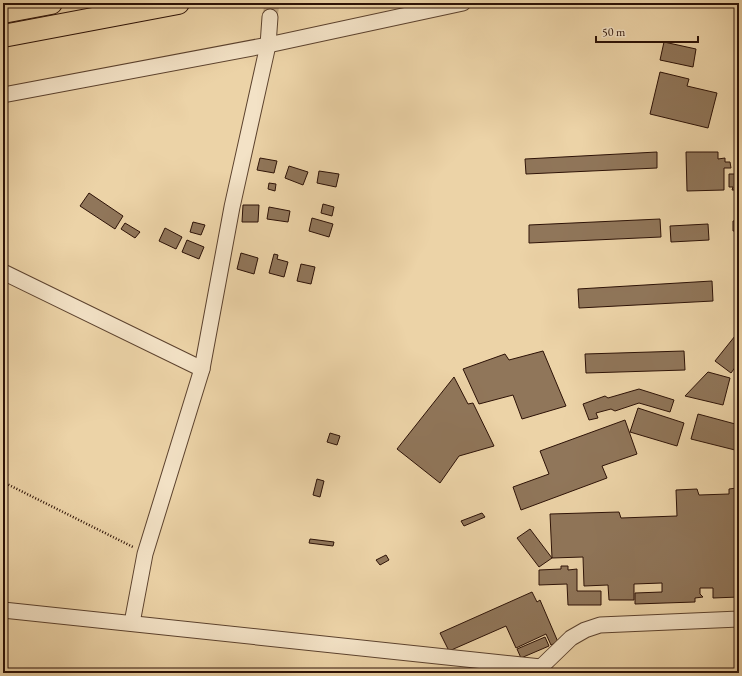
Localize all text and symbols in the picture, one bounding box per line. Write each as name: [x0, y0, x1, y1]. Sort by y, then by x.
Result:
scale bar: [596, 18, 698, 44]
text: 50 m: [602, 24, 626, 40]

